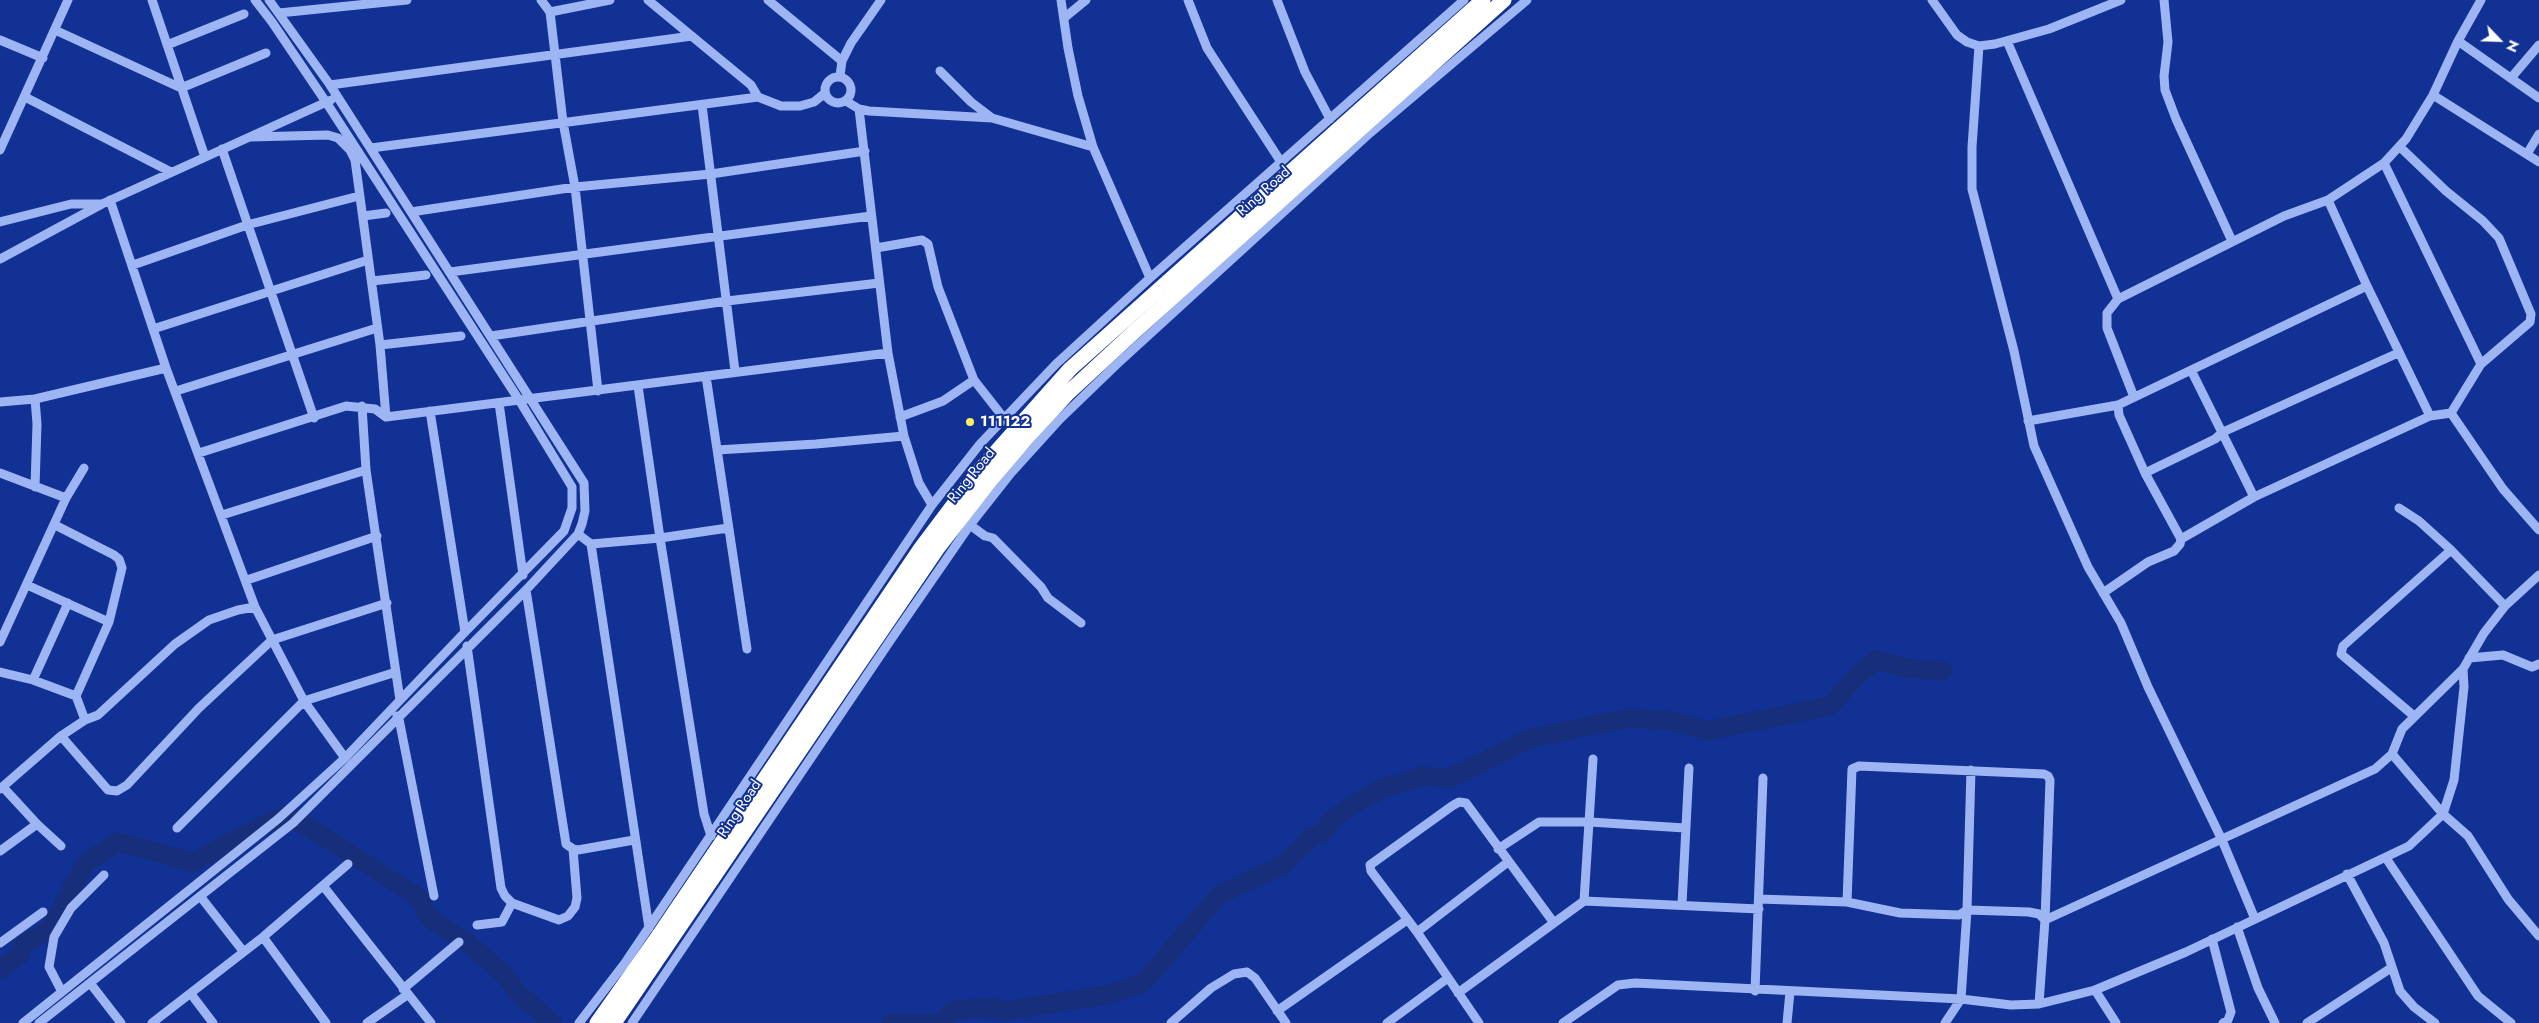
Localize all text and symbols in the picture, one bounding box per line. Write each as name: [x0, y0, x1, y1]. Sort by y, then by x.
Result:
north arrow: [2474, 15, 2524, 65]
text: N: [2501, 37, 2524, 55]
street label: Ring Road: [1234, 163, 1294, 221]
place label: 111122: [980, 413, 1030, 431]
marker: 111122: [964, 416, 976, 428]
street label: Ring Road: [944, 445, 1000, 507]
street label: Ring Road: [714, 777, 766, 841]

